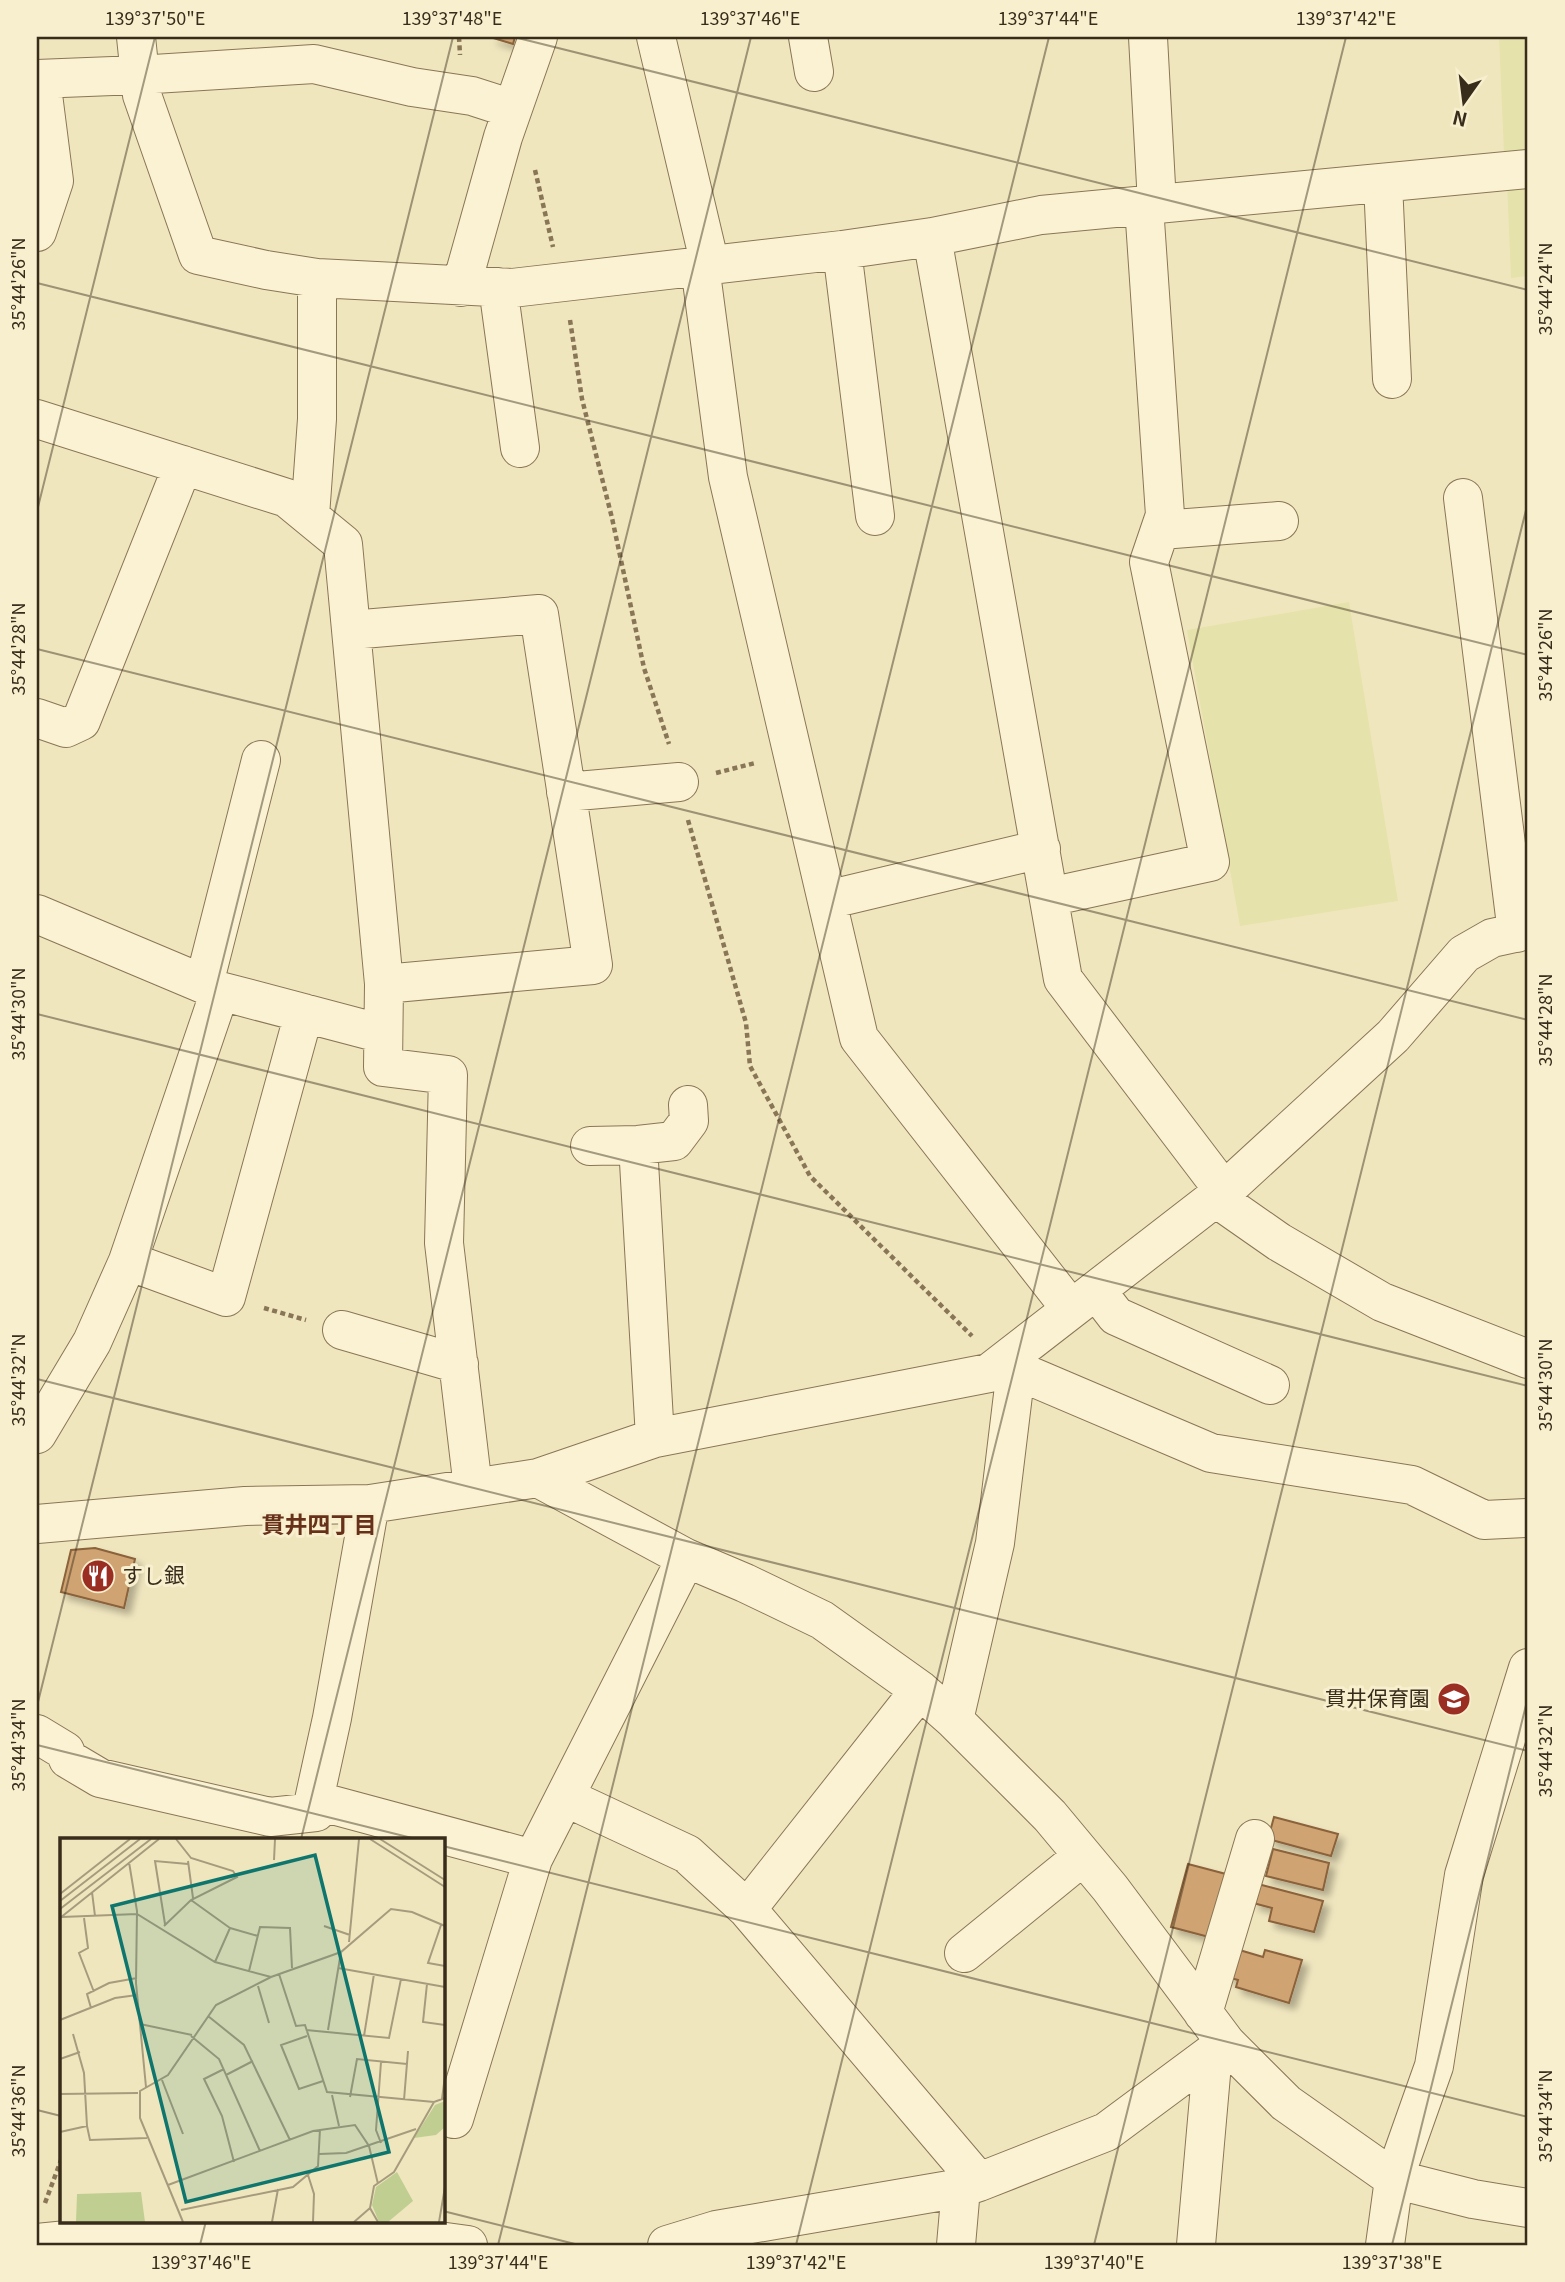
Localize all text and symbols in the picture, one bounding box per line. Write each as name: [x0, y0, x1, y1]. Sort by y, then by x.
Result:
text: 139°37'50"E: [105, 4, 205, 30]
text: 139°37'48"E: [402, 4, 502, 30]
text: 139°37'46"E: [700, 4, 800, 30]
text: 139°37'44"E: [998, 4, 1098, 30]
text: 139°37'42"E: [1296, 4, 1396, 30]
north arrow: [1428, 66, 1498, 136]
text: N: [1449, 105, 1470, 135]
text: 35°44'26"N: [4, 237, 30, 331]
text: 35°44'24"N: [1531, 242, 1557, 336]
text: 35°44'28"N: [4, 602, 30, 696]
text: 35°44'26"N: [1531, 608, 1557, 702]
text: 35°44'30"N: [4, 967, 30, 1061]
text: 35°44'28"N: [1531, 973, 1557, 1067]
text: 35°44'32"N: [4, 1333, 30, 1427]
text: 35°44'30"N: [1531, 1338, 1557, 1432]
district label: 貫井四丁目: [262, 1506, 377, 1540]
restaurant icon: すし銀: [79, 1557, 117, 1595]
place label: すし銀: [122, 1559, 185, 1589]
school or university icon: 貫井保育園: [1435, 1680, 1473, 1718]
place label: 貫井保育園: [1325, 1682, 1430, 1712]
text: 35°44'34"N: [4, 1698, 30, 1792]
text: 35°44'32"N: [1531, 1704, 1557, 1798]
inset map: [60, 1838, 444, 2222]
text: 35°44'36"N: [4, 2064, 30, 2158]
text: 35°44'34"N: [1531, 2069, 1557, 2163]
text: 139°37'46"E: [151, 2248, 251, 2274]
text: 139°37'44"E: [448, 2248, 548, 2274]
text: 139°37'42"E: [746, 2248, 846, 2274]
text: 139°37'40"E: [1044, 2248, 1144, 2274]
text: 139°37'38"E: [1342, 2248, 1442, 2274]

